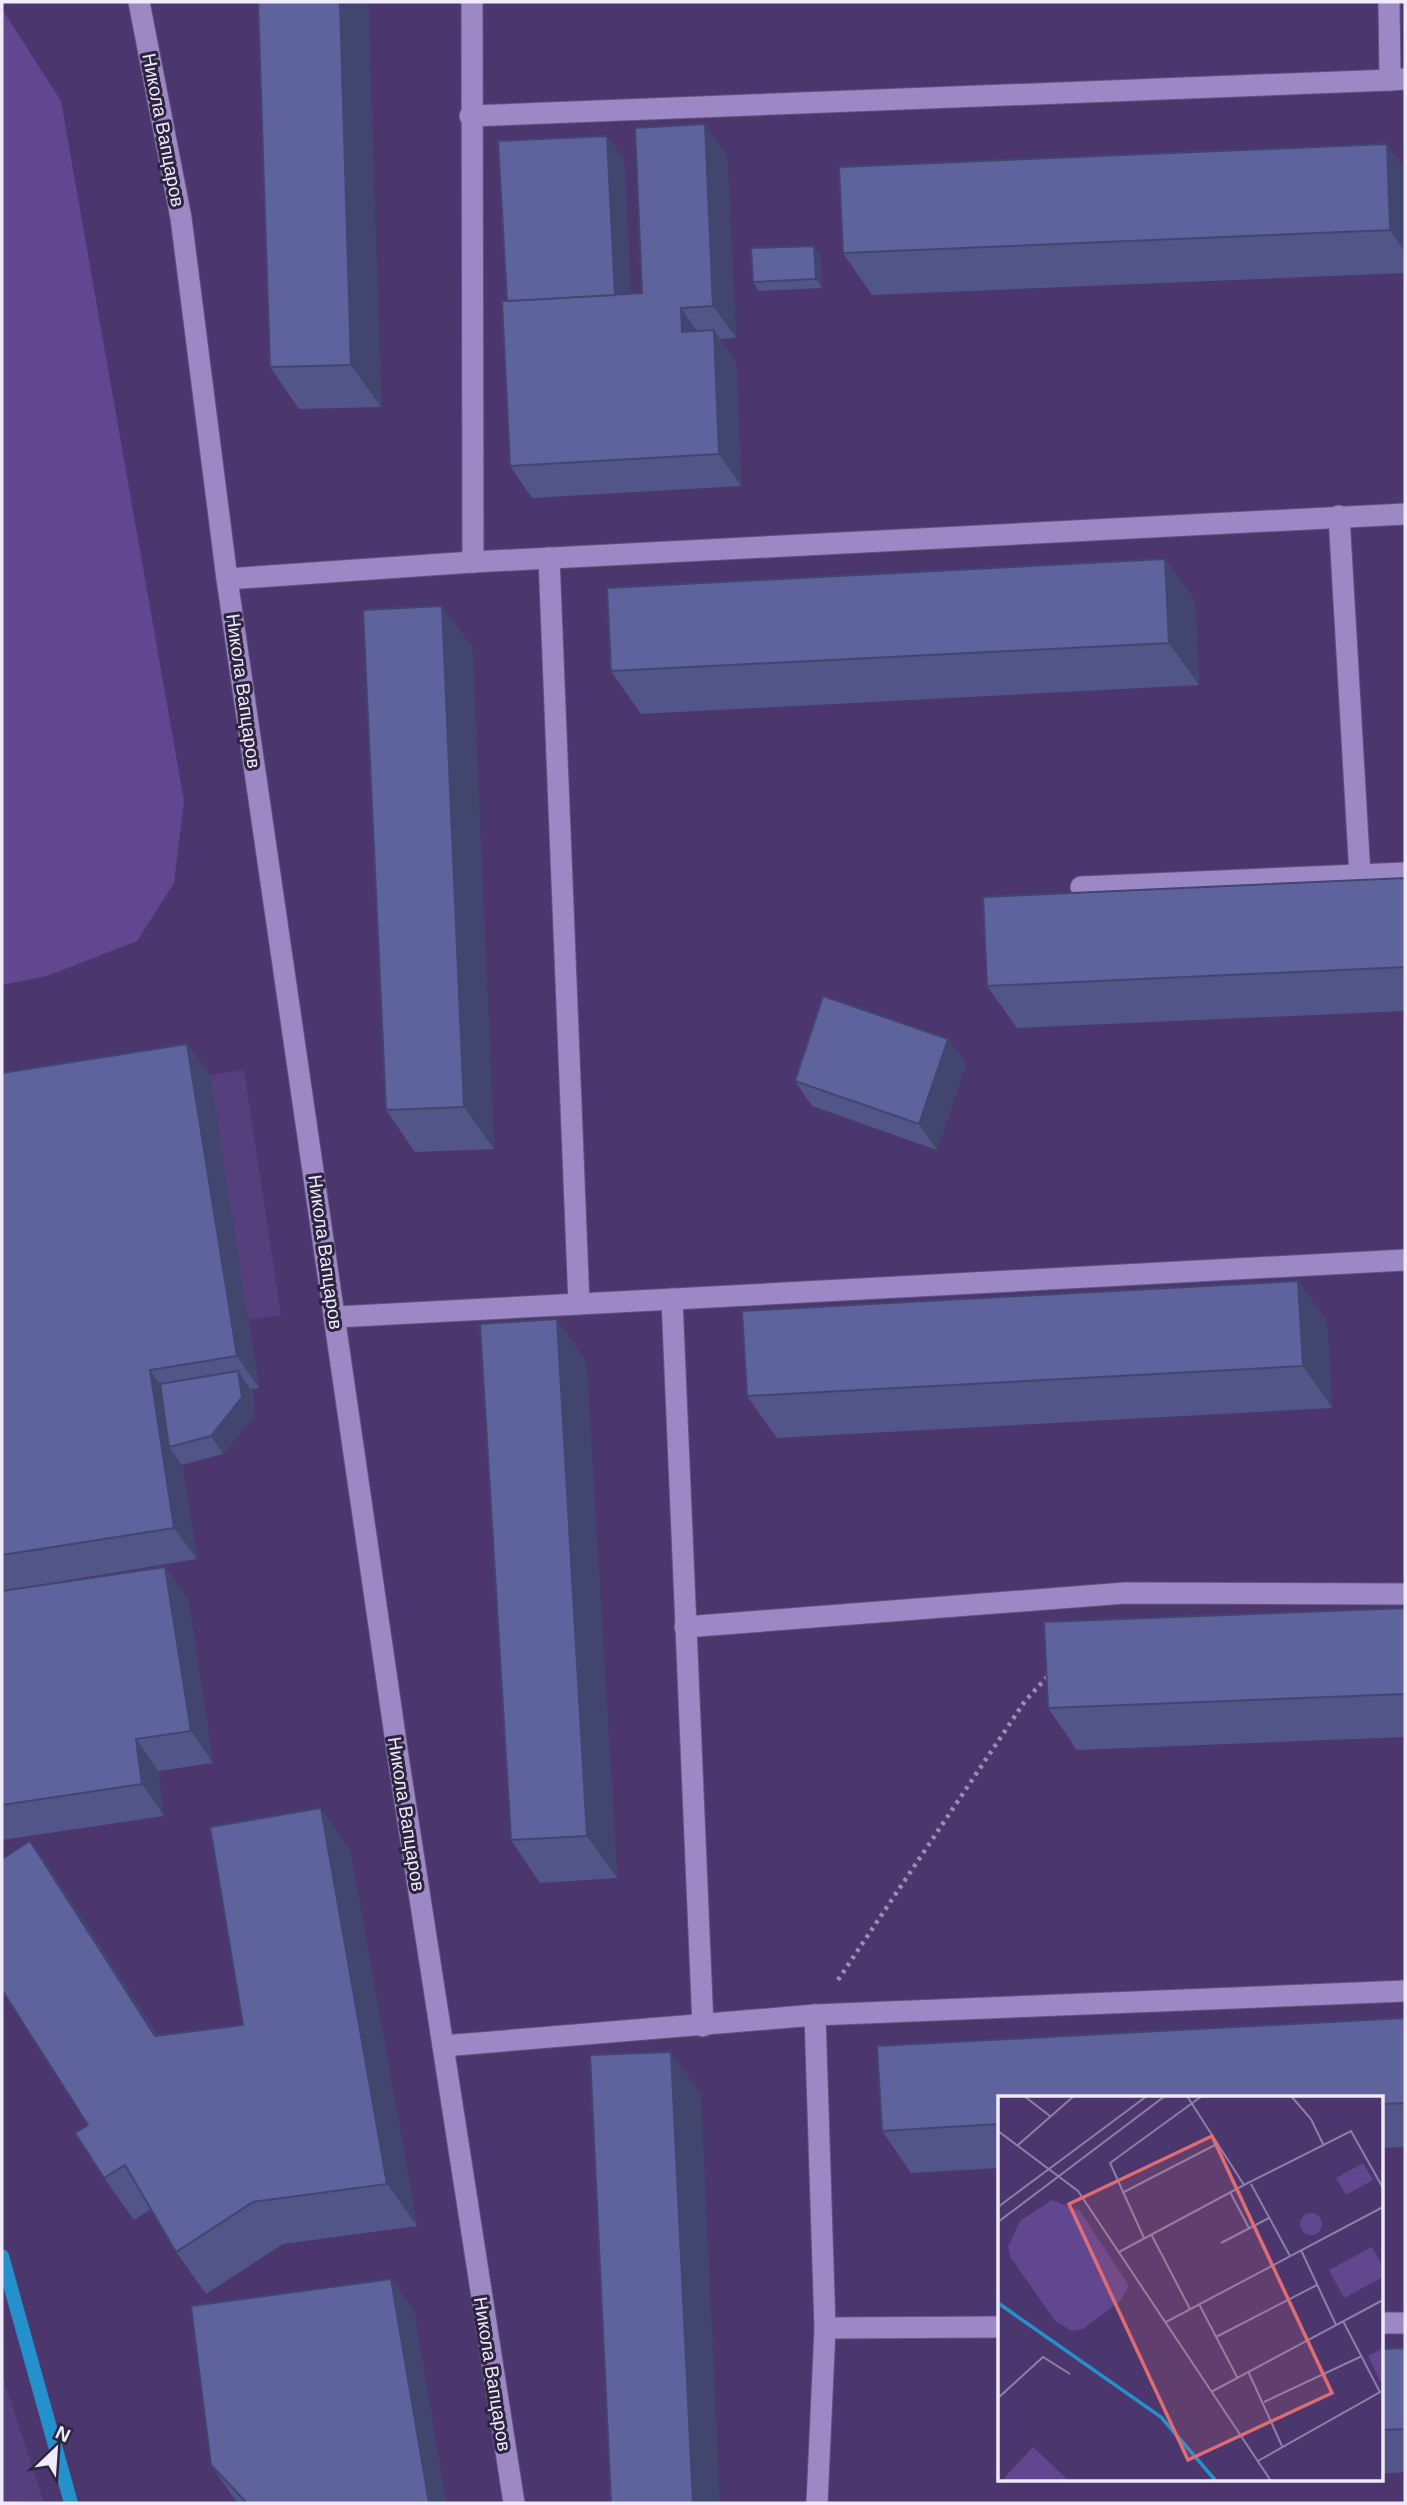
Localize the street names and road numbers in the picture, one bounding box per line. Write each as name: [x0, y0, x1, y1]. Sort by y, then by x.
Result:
street label: Никола Вапцаров: [138, 51, 189, 209]
street label: Никола Вапцаров: [222, 612, 265, 770]
street label: Никола Вапцаров: [304, 1173, 347, 1331]
street label: Никола Вапцаров: [384, 1735, 429, 1893]
street label: Никола Вапцаров: [470, 2295, 515, 2453]

